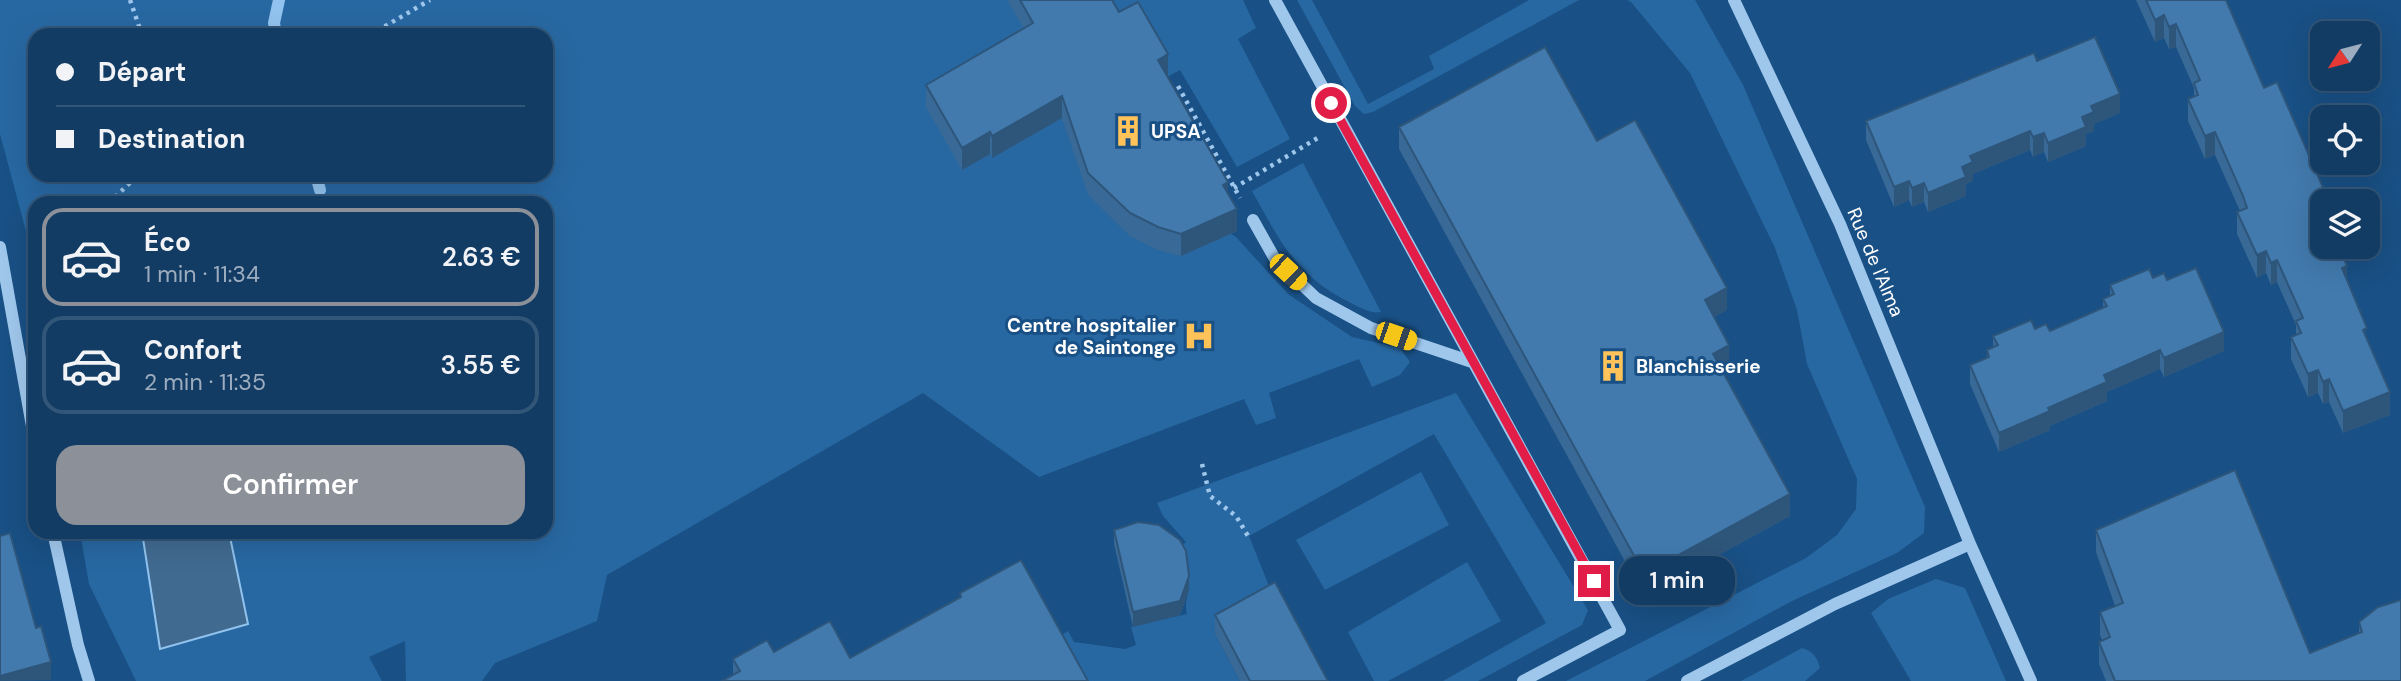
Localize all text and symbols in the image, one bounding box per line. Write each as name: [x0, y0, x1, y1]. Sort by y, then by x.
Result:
north arrow: [2310, 21, 2380, 91]
map controls: [2310, 21, 2380, 259]
text: Départ: [98, 55, 186, 89]
route start: [1315, 87, 1347, 119]
button: locate: [2310, 105, 2380, 175]
building icon: UPSA: [1111, 114, 1145, 148]
place label: UPSA: [1151, 119, 1201, 144]
text: Destination: [98, 122, 245, 156]
button: layers: [2310, 189, 2380, 259]
street label: Rue de l'Alma: [1841, 204, 1910, 320]
text: Éco: [144, 225, 191, 259]
icon: car: [60, 226, 123, 289]
text: 2.63 €: [442, 240, 521, 274]
car: [1266, 250, 1311, 294]
text: 1 min · 11:34: [144, 259, 260, 289]
place label: Centre hospitalier de Saintonge: [1007, 313, 1176, 360]
hospital icon: Centre hospitalier de Saintonge: [1182, 319, 1216, 353]
car: [1373, 319, 1420, 353]
text: Confort: [144, 333, 242, 367]
icon: car: [60, 334, 123, 397]
text: 3.55 €: [440, 348, 521, 382]
building icon: Blanchisserie: [1596, 349, 1630, 383]
place label: Blanchisserie: [1636, 354, 1761, 379]
text: 2 min · 11:35: [144, 367, 266, 397]
button: Confirmer: [56, 445, 525, 525]
callout: 1 min: [1618, 556, 1734, 606]
route end: [1578, 565, 1610, 597]
text: 1 min: [1650, 565, 1704, 595]

